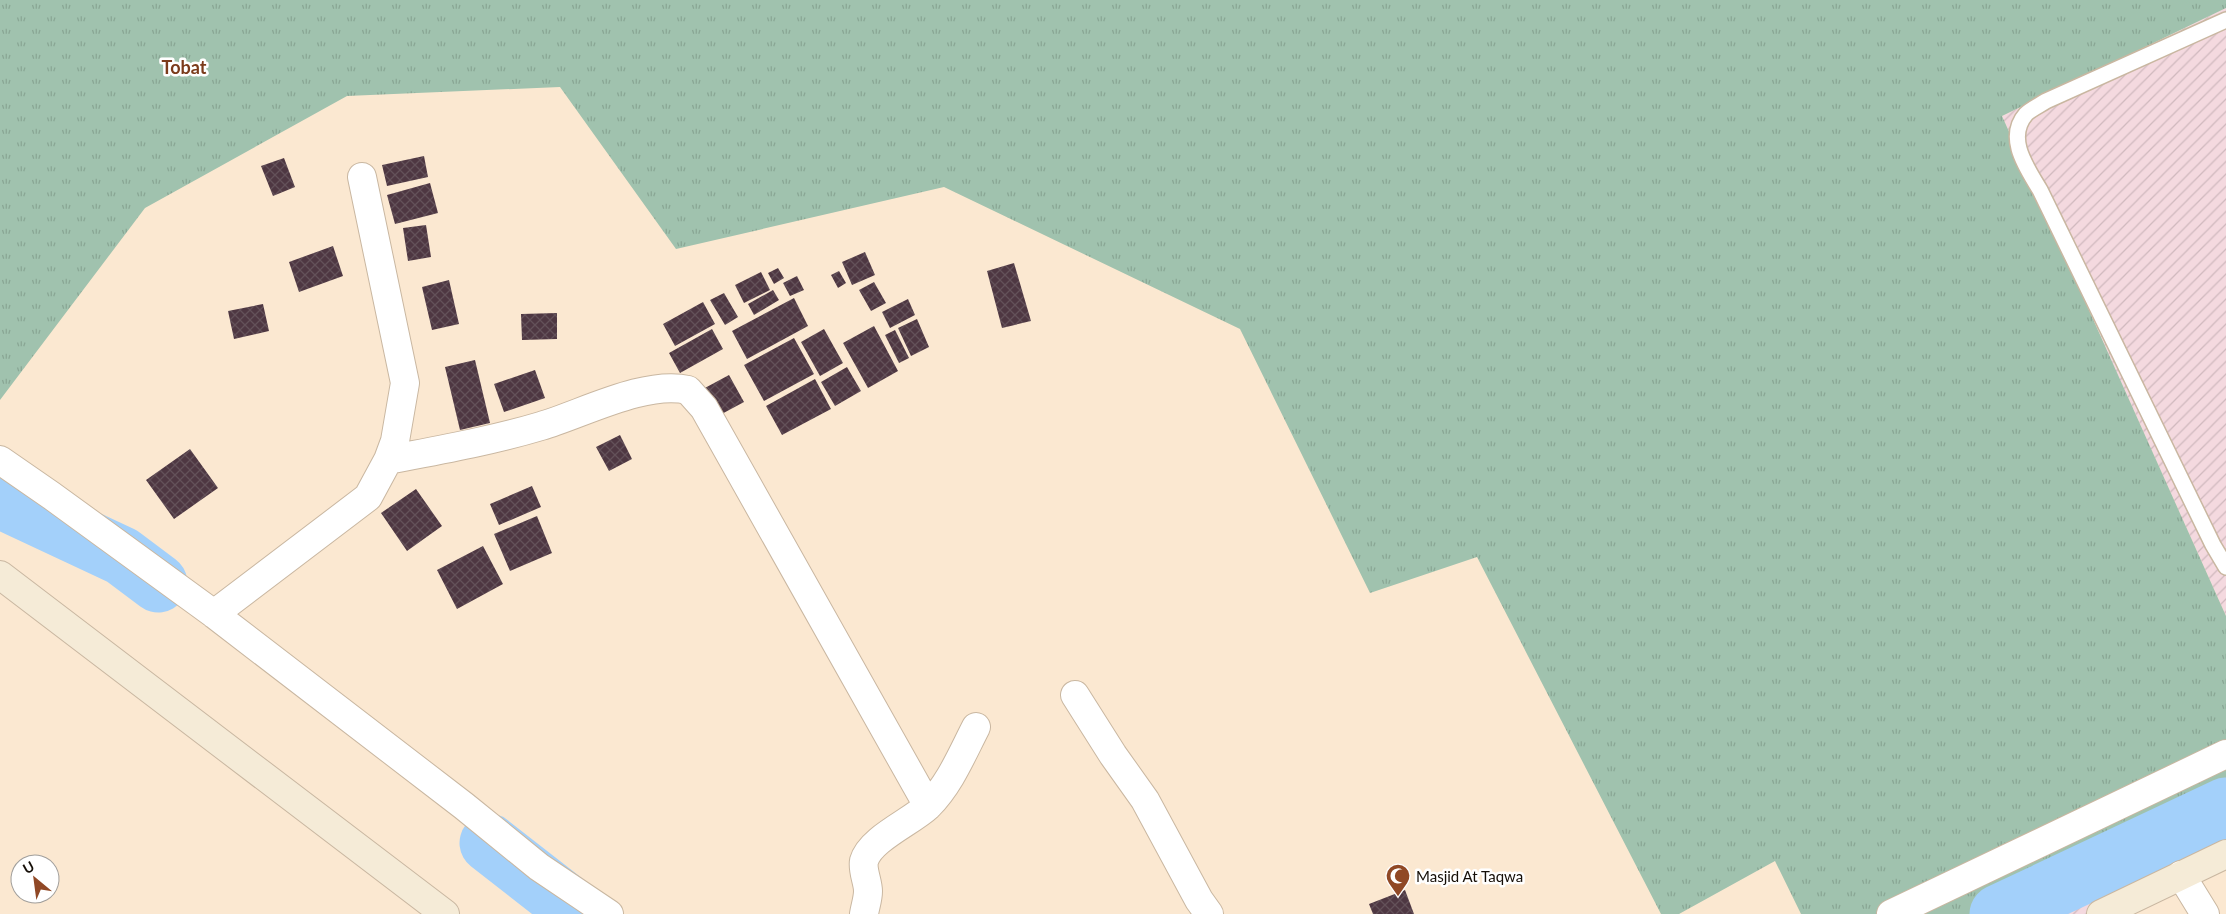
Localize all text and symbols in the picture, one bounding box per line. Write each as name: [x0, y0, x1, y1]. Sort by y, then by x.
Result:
district label: Tobat: [162, 56, 207, 78]
north arrow: [10, 854, 60, 904]
text: U: [20, 857, 37, 877]
mosque icon: Masjid At Taqwa: [1385, 863, 1411, 897]
place label: Masjid At Taqwa: [1416, 867, 1523, 885]

